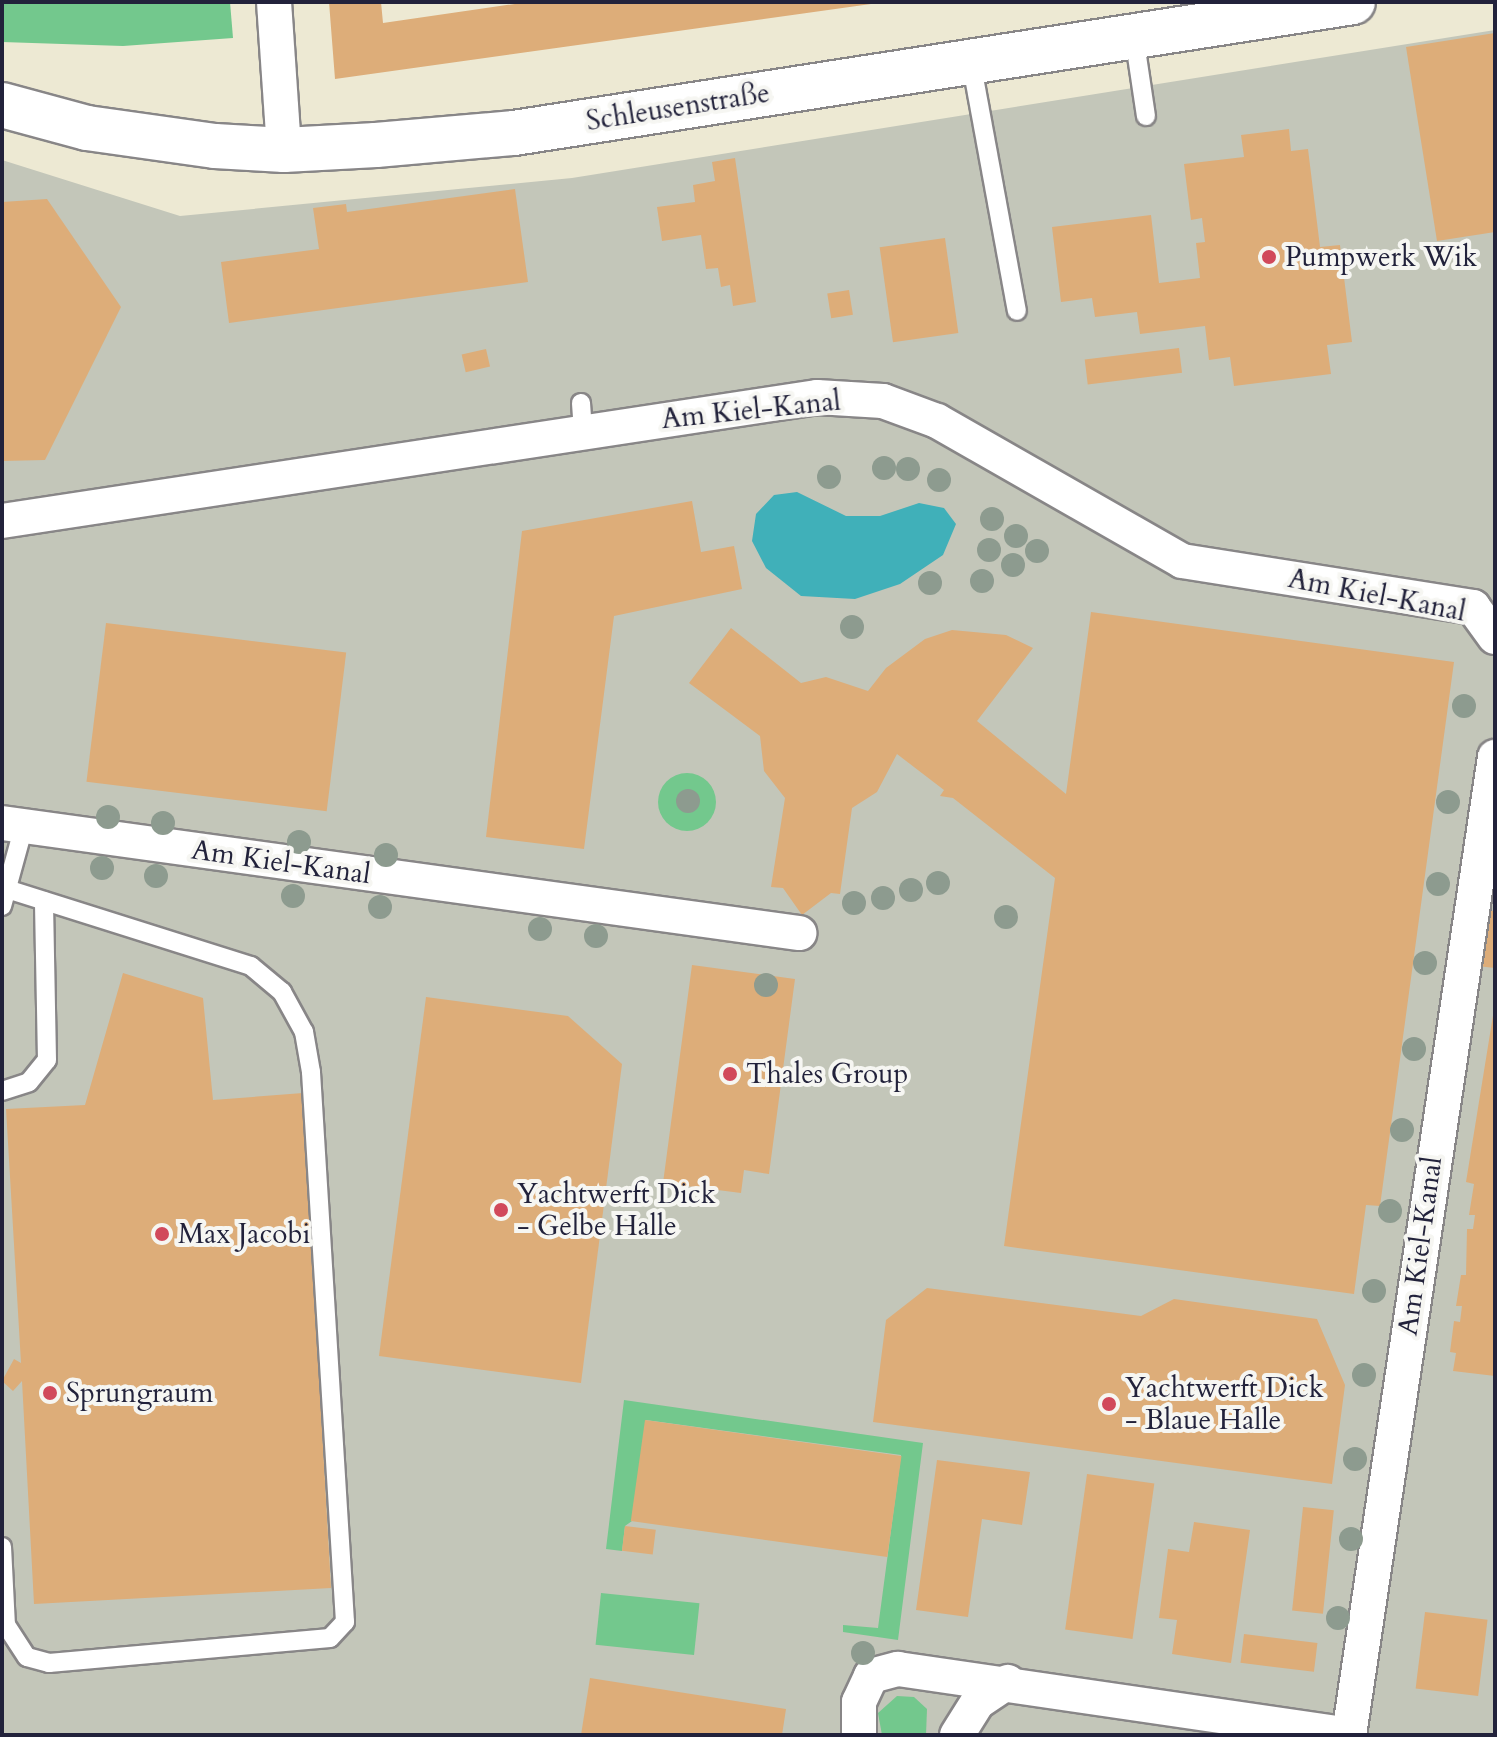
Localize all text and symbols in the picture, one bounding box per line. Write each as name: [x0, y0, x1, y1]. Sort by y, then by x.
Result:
street label: Schleusenstraße: [584, 76, 772, 138]
place label: Pumpwerk Wik: [1285, 240, 1477, 274]
marker: Pumpwerk Wik: [1260, 248, 1278, 266]
street label: Am Kiel-Kanal: [660, 384, 842, 436]
street label: Am Kiel-Kanal: [1285, 561, 1469, 629]
street label: Am Kiel-Kanal: [189, 833, 373, 891]
place label: Thales Group: [746, 1057, 909, 1091]
marker: Thales Group: [721, 1065, 739, 1083]
street label: Am Kiel-Kanal: [1391, 1154, 1449, 1338]
place label: Yachtwerft Dick - Gelbe Halle: [517, 1177, 716, 1243]
marker: Yachtwerft Dick - Gelbe Halle: [492, 1201, 510, 1219]
place label: Max Jacobi: [178, 1217, 310, 1251]
marker: Max Jacobi: [153, 1225, 171, 1243]
place label: Yachtwerft Dick - Blaue Halle: [1125, 1371, 1324, 1437]
place label: Sprungraum: [66, 1376, 213, 1410]
marker: Sprungraum: [41, 1384, 59, 1402]
marker: Yachtwerft Dick - Blaue Halle: [1100, 1395, 1118, 1413]

